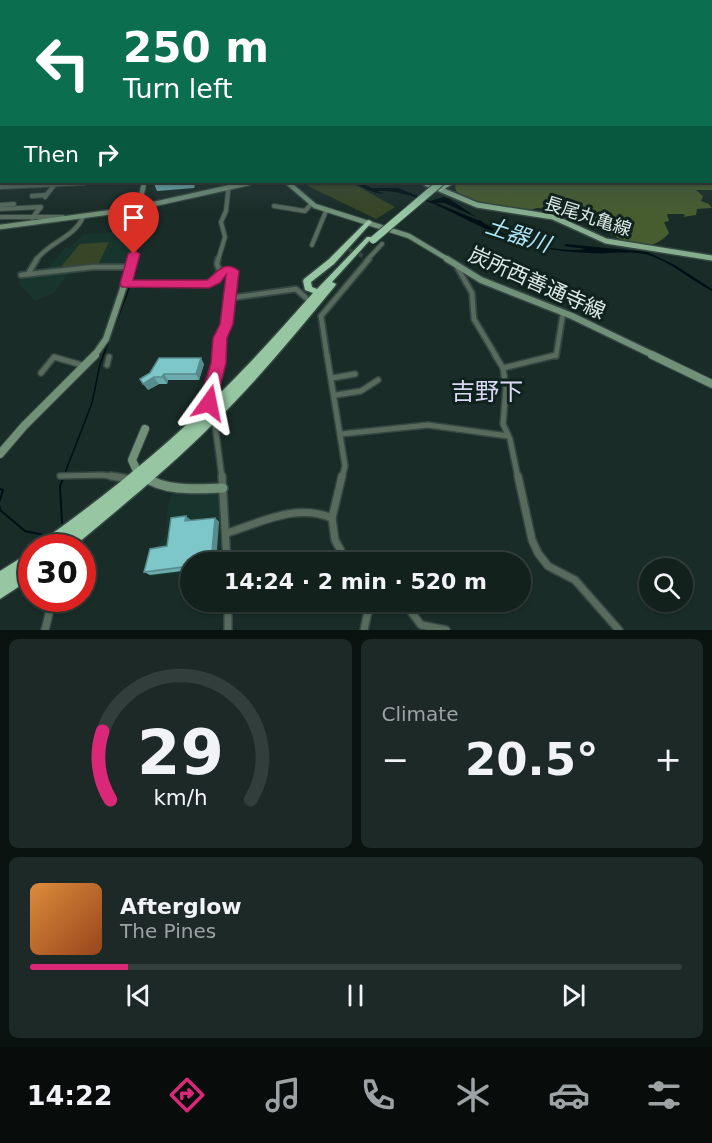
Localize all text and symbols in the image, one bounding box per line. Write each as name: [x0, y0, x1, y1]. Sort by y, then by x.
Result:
text: 250 m: [123, 23, 269, 72]
icon: left: [24, 24, 102, 102]
text: Turn left: [123, 73, 233, 104]
icon: right: [91, 138, 124, 171]
text: Then: [24, 142, 79, 167]
pin: [108, 192, 159, 254]
street label: 長尾丸亀線: [542, 192, 634, 240]
icon: arrive: [117, 201, 150, 234]
water label: 土器川: [483, 213, 555, 258]
street label: 炭所西善通寺線: [465, 242, 609, 324]
position arrow: [177, 371, 241, 435]
district label: 吉野下: [451, 378, 523, 406]
speed limit sign: 30: [18, 534, 96, 612]
map controls: [639, 558, 693, 612]
button: search: [639, 558, 693, 612]
text: 14:24 · 2 min · 520 m: [224, 569, 487, 594]
text: Climate: [382, 702, 458, 726]
text: 29: [137, 716, 224, 789]
text: 20.5°: [465, 733, 599, 786]
text: −: [382, 740, 409, 779]
text: +: [654, 740, 682, 779]
text: km/h: [153, 786, 207, 811]
text: Afterglow: [120, 894, 242, 919]
text: The Pines: [120, 919, 216, 943]
icon: previous: [122, 979, 155, 1012]
icon: pause: [339, 979, 372, 1012]
icon: next: [557, 979, 590, 1012]
icon: directions: [166, 1074, 208, 1116]
icon: music: [262, 1074, 304, 1116]
icon: phone: [357, 1074, 399, 1116]
icon: climate: [452, 1074, 494, 1116]
icon: car: [548, 1074, 590, 1116]
icon: filters: [643, 1074, 685, 1116]
text: 14:22: [27, 1080, 113, 1111]

